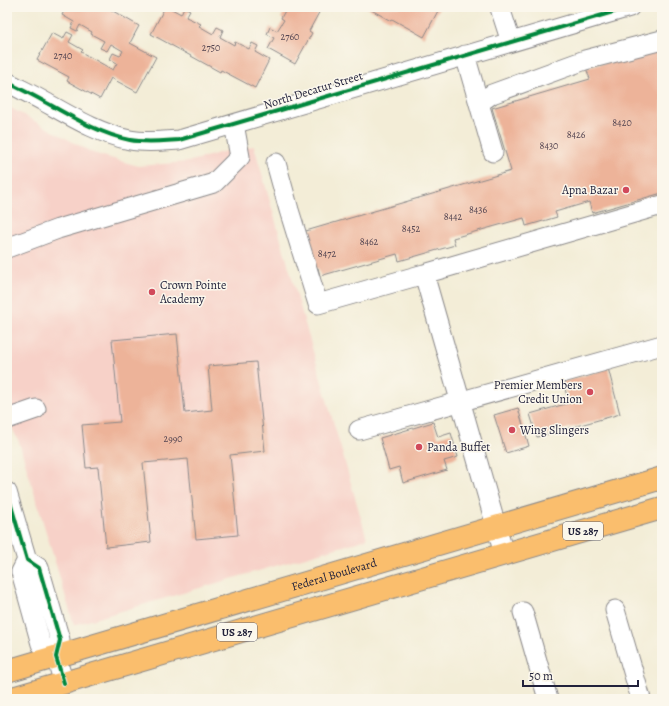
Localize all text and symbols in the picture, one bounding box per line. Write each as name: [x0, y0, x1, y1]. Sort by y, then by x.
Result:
house number: 2760: [281, 30, 299, 43]
house number: 2750: [202, 41, 220, 54]
house number: 2740: [54, 49, 72, 62]
street label: North Decatur Street: [261, 67, 365, 113]
house number: 8420: [612, 116, 632, 129]
house number: 8426: [567, 128, 586, 141]
house number: 8430: [540, 139, 558, 152]
place label: Apna Bazar: [561, 182, 618, 198]
marker: Apna Bazar: [621, 185, 631, 195]
house number: 8436: [469, 203, 487, 216]
house number: 8442: [444, 210, 463, 223]
house number: 8452: [402, 222, 420, 235]
house number: 8462: [360, 235, 379, 248]
house number: 8472: [318, 247, 336, 260]
place label: Crown Pointe Academy: [159, 277, 226, 307]
marker: Crown Pointe Academy: [147, 287, 157, 297]
place label: Premier Members Credit Union: [494, 377, 582, 407]
marker: Premier Members Credit Union: [585, 387, 595, 397]
place label: Wing Slingers: [519, 422, 589, 438]
marker: Wing Slingers: [507, 425, 517, 435]
house number: 2990: [163, 432, 183, 445]
place label: Panda Buffet: [427, 439, 490, 455]
marker: Panda Buffet: [414, 442, 424, 452]
road number: US 287: [563, 522, 603, 540]
street label: Federal Boulevard: [290, 554, 379, 595]
road number: US 287: [217, 623, 257, 641]
scale bar: [523, 662, 638, 688]
text: 50 m: [529, 668, 553, 684]

